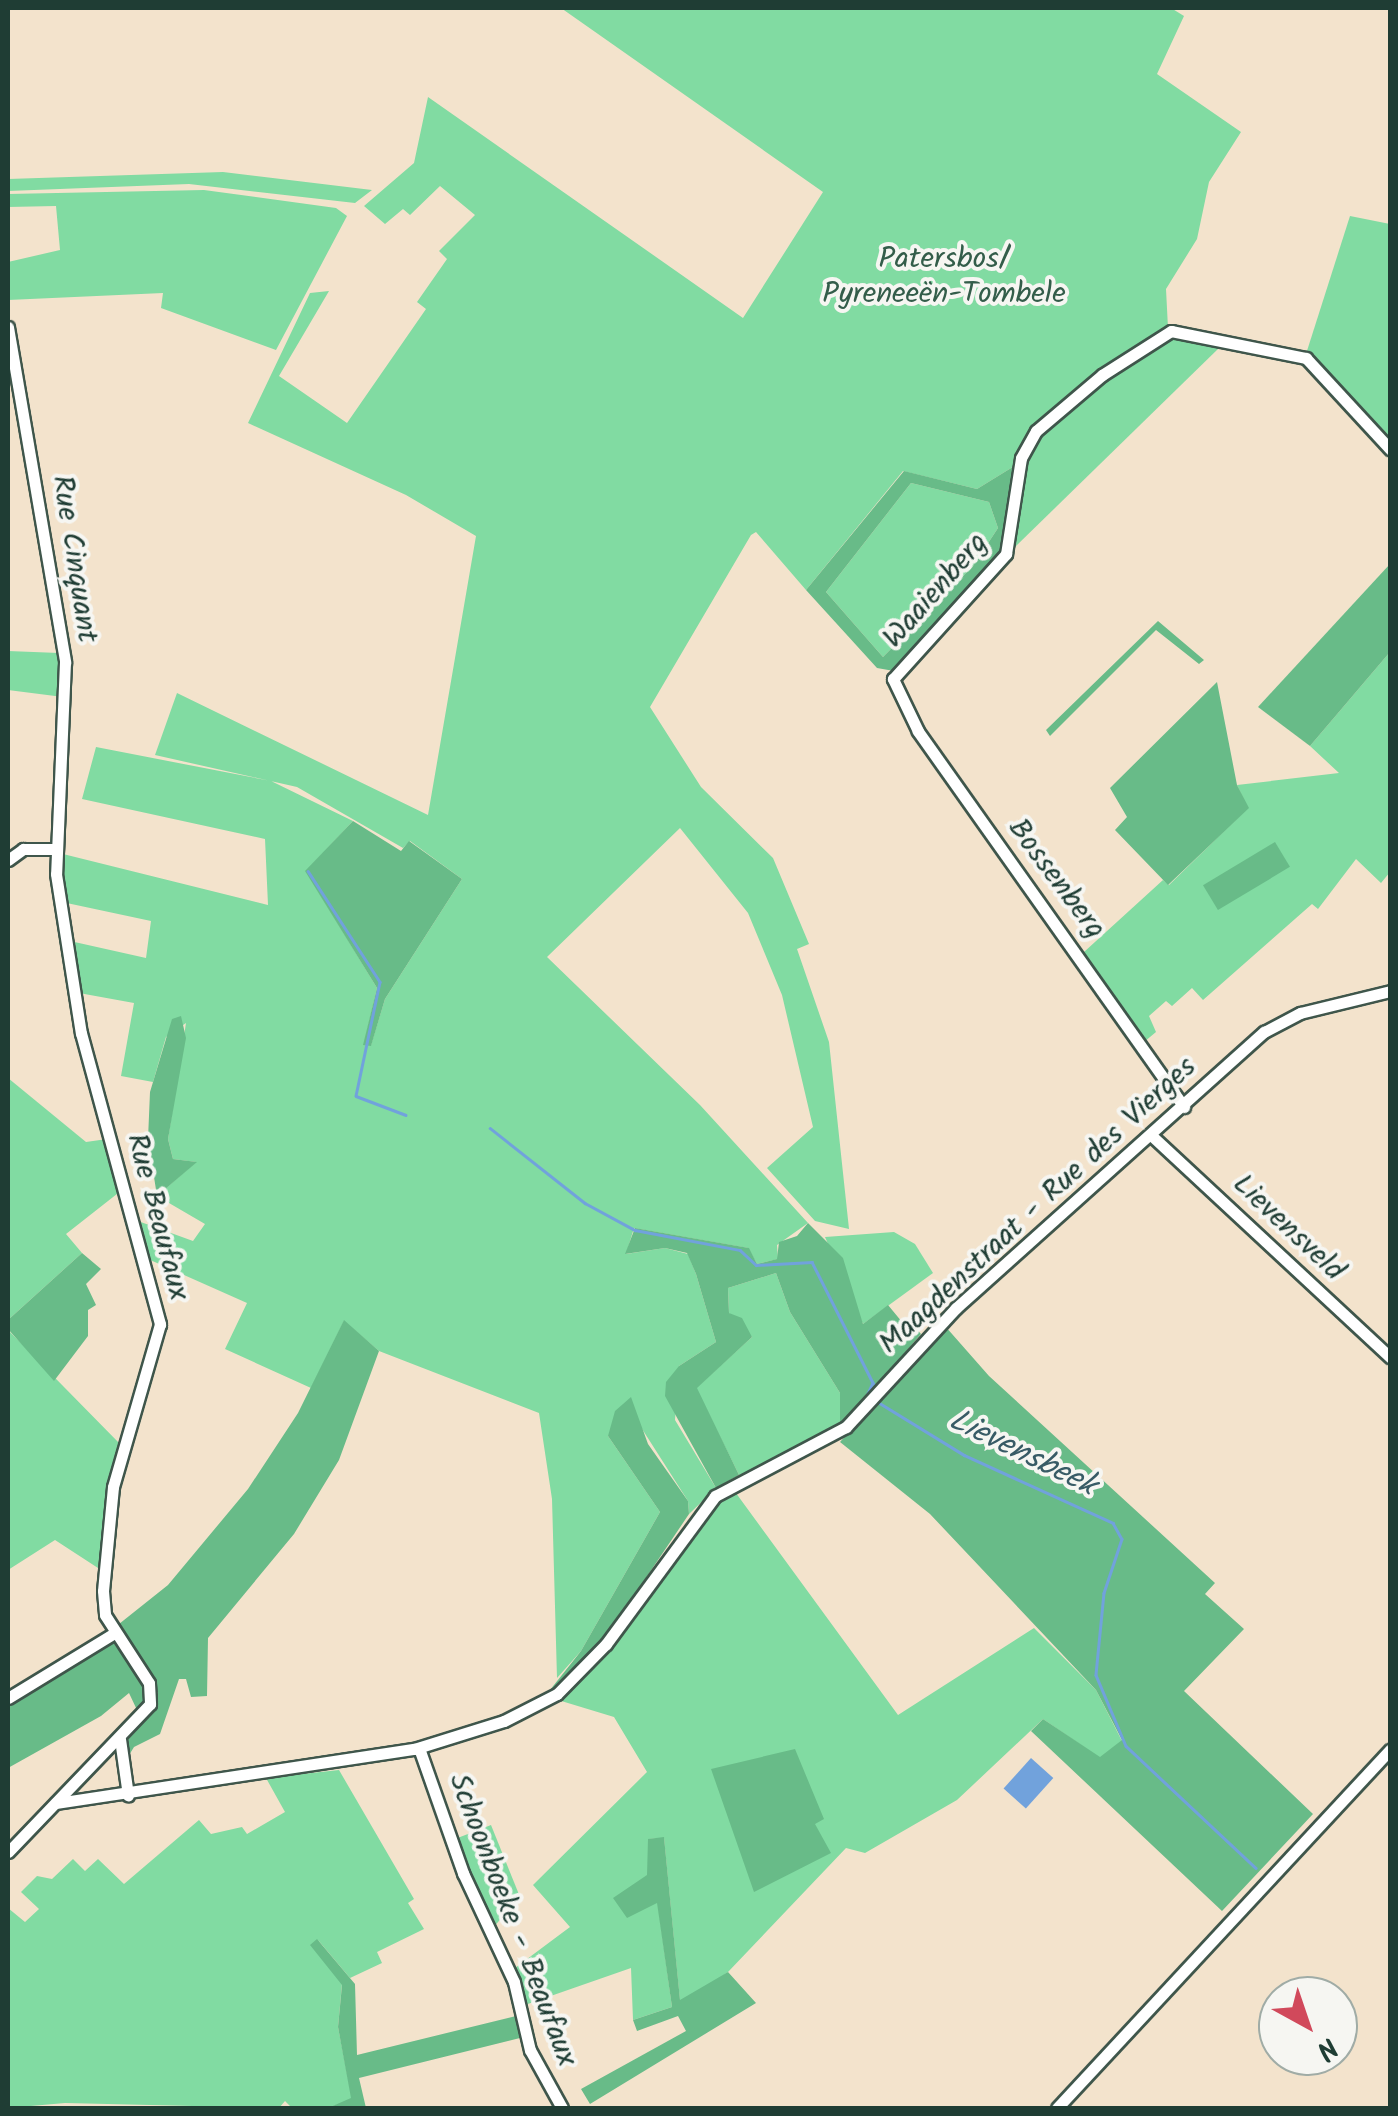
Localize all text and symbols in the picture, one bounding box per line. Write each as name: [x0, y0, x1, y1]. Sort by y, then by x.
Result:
park label: Patersbos/ Pyreneeën-Tombele: [822, 241, 1066, 312]
street label: Rue Cinquant: [43, 473, 105, 645]
street label: Waaienberg: [876, 526, 996, 656]
street label: Bossenberg: [999, 812, 1113, 946]
street label: Maagdenstraat - Rue des Vierges: [872, 1050, 1204, 1362]
street label: Rue Beaufaux: [117, 1130, 197, 1304]
street label: Lievensveld: [1224, 1167, 1352, 1289]
water label: Lievensbeek: [942, 1402, 1102, 1506]
street label: Schoonboeke - Beaufaux: [440, 1769, 584, 2071]
north arrow: [1258, 1976, 1358, 2076]
text: N: [1305, 2025, 1348, 2071]

